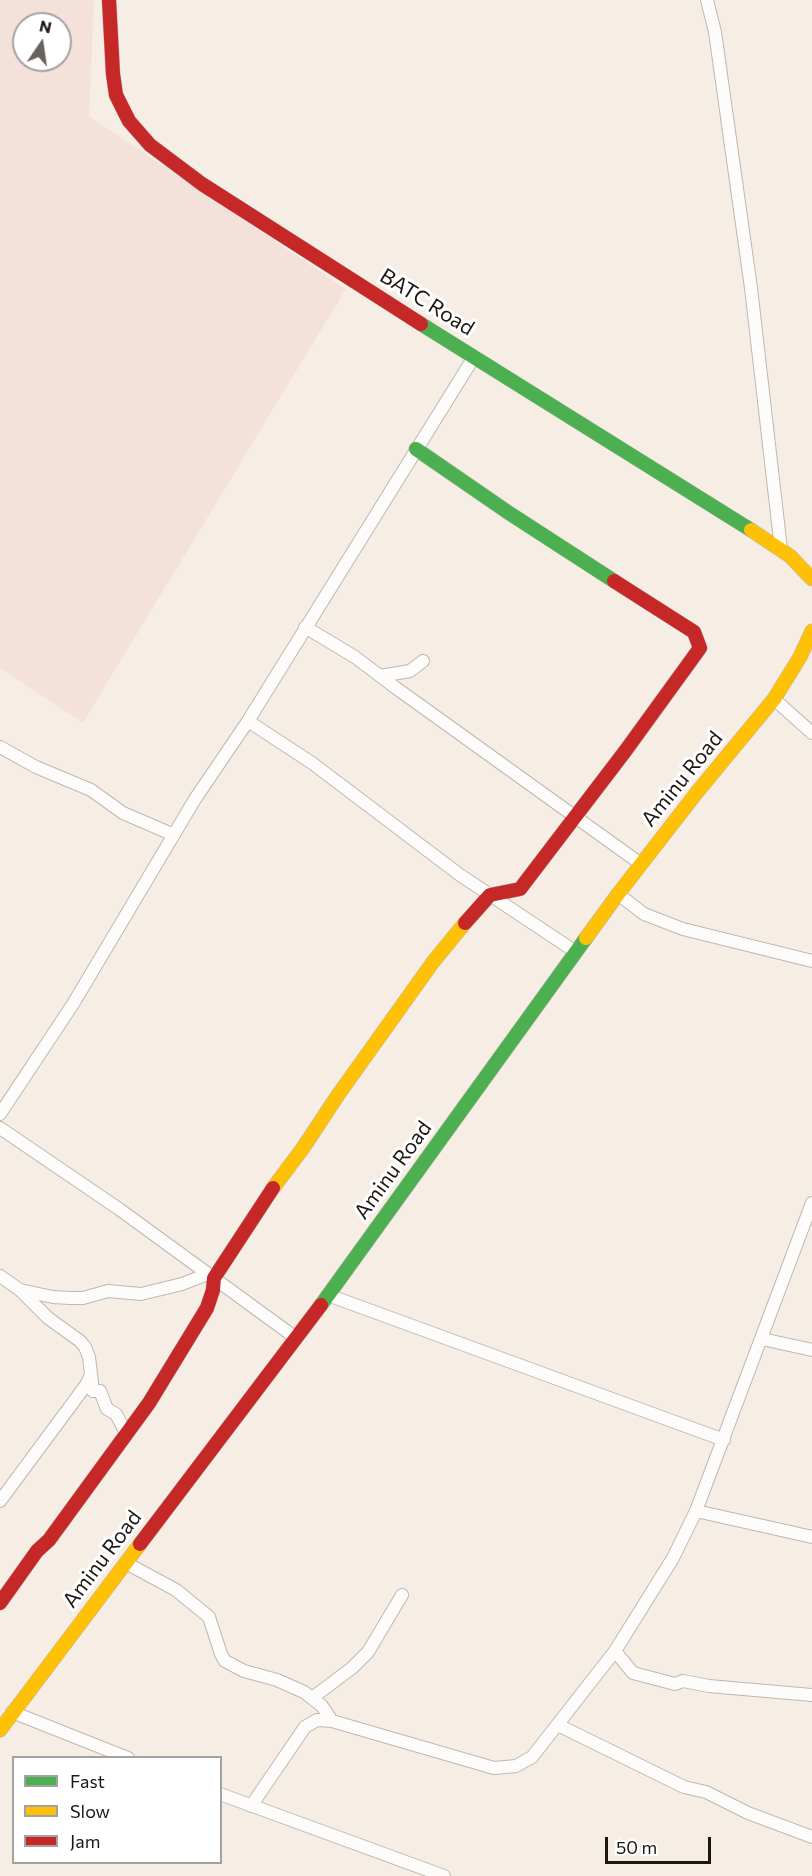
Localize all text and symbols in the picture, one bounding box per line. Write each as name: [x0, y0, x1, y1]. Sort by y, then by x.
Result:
north arrow: [12, 12, 72, 72]
text: N: [38, 15, 54, 37]
street label: BATC Road: [375, 263, 479, 341]
street label: Aminu Road: [636, 726, 728, 832]
street label: Aminu Road: [349, 1116, 437, 1224]
street label: Aminu Road: [57, 1505, 147, 1613]
legend: [12, 1756, 222, 1864]
text: Fast: [70, 1770, 105, 1792]
text: Slow: [70, 1800, 110, 1822]
scale bar: [608, 1825, 714, 1863]
text: Jam: [70, 1830, 100, 1852]
text: 50 m: [616, 1836, 657, 1858]

